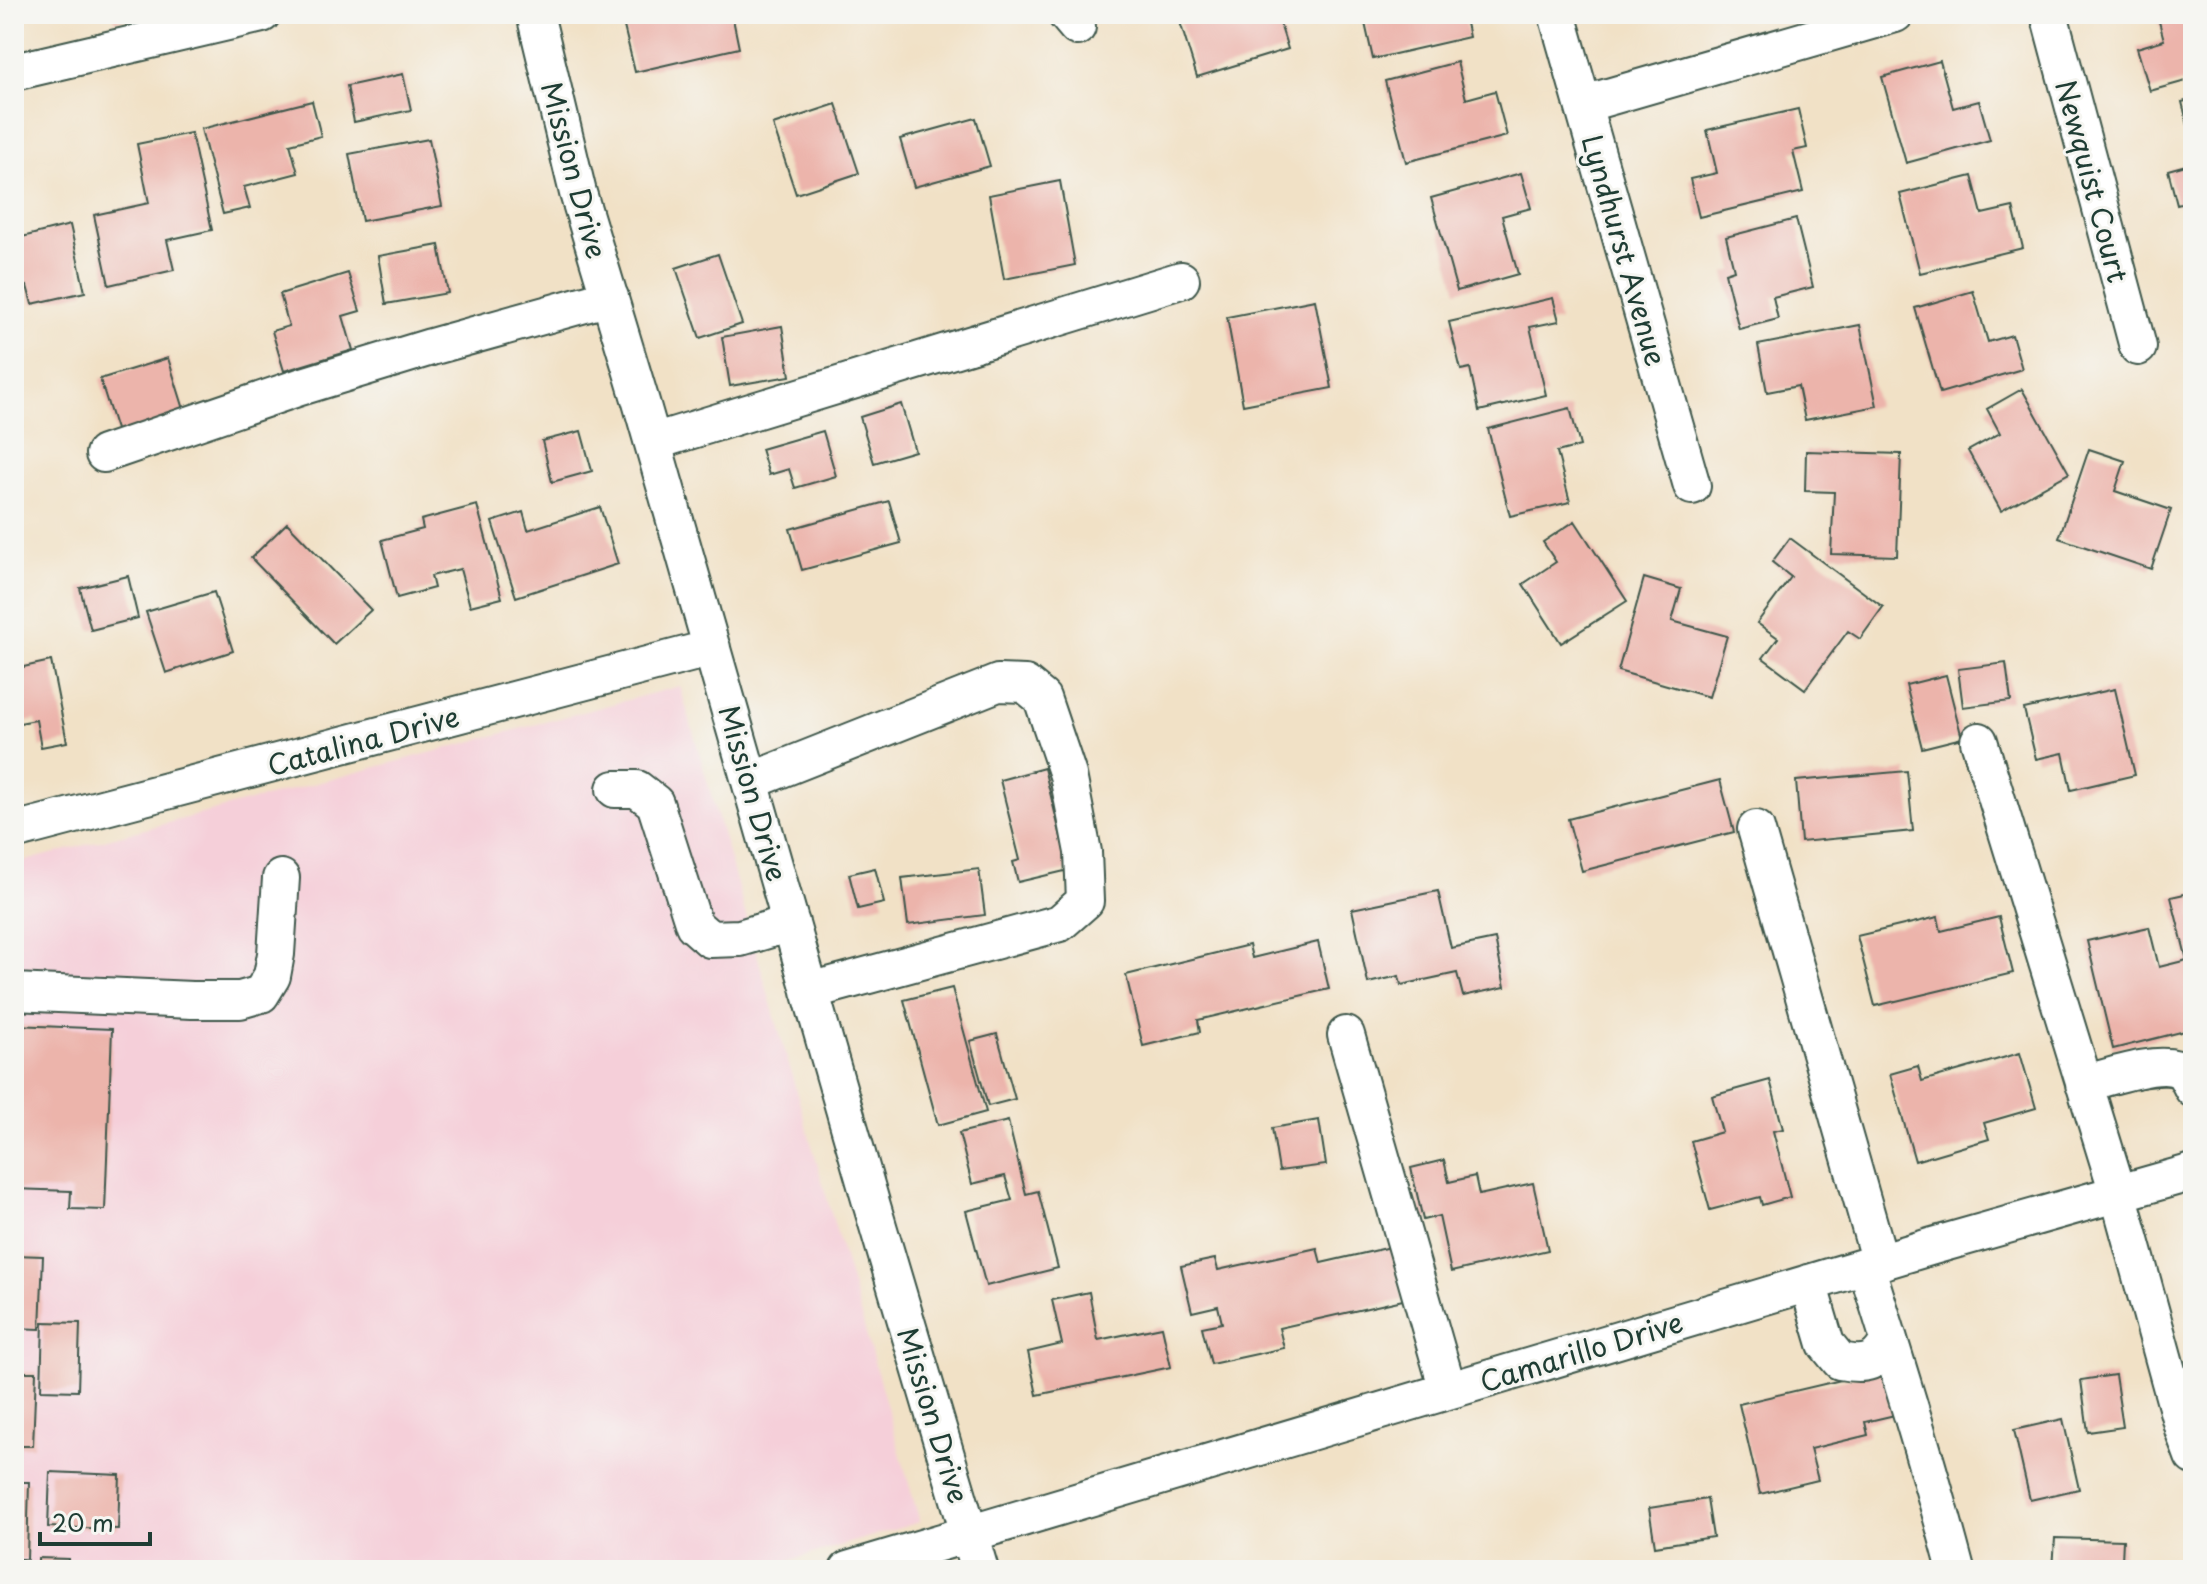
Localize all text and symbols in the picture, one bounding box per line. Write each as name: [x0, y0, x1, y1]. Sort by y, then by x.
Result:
street label: Newquist Court: [2045, 75, 2141, 287]
street label: Mission Drive: [531, 77, 619, 263]
street label: Lyndhurst Avenue: [1571, 129, 1679, 371]
street label: Catalina Drive: [262, 694, 464, 786]
street label: Mission Drive: [708, 700, 800, 886]
street label: Camarillo Drive: [1474, 1300, 1688, 1402]
street label: Mission Drive: [887, 1322, 981, 1508]
scale bar: [40, 1496, 150, 1546]
text: 20 m: [52, 1504, 114, 1540]

